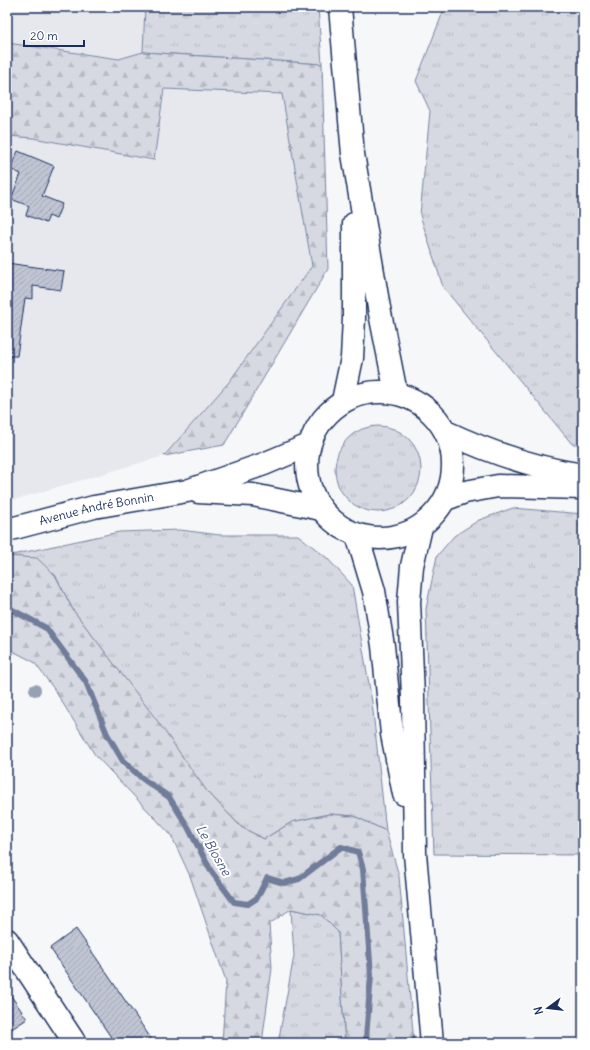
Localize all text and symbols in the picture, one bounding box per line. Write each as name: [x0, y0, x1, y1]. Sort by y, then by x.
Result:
scale bar: [24, 22, 84, 48]
text: 20 m: [30, 28, 58, 43]
street label: Avenue André Bonnin: [37, 489, 155, 528]
water label: Le Blosne: [192, 822, 235, 880]
north arrow: [528, 988, 568, 1028]
text: N: [531, 1005, 546, 1016]

